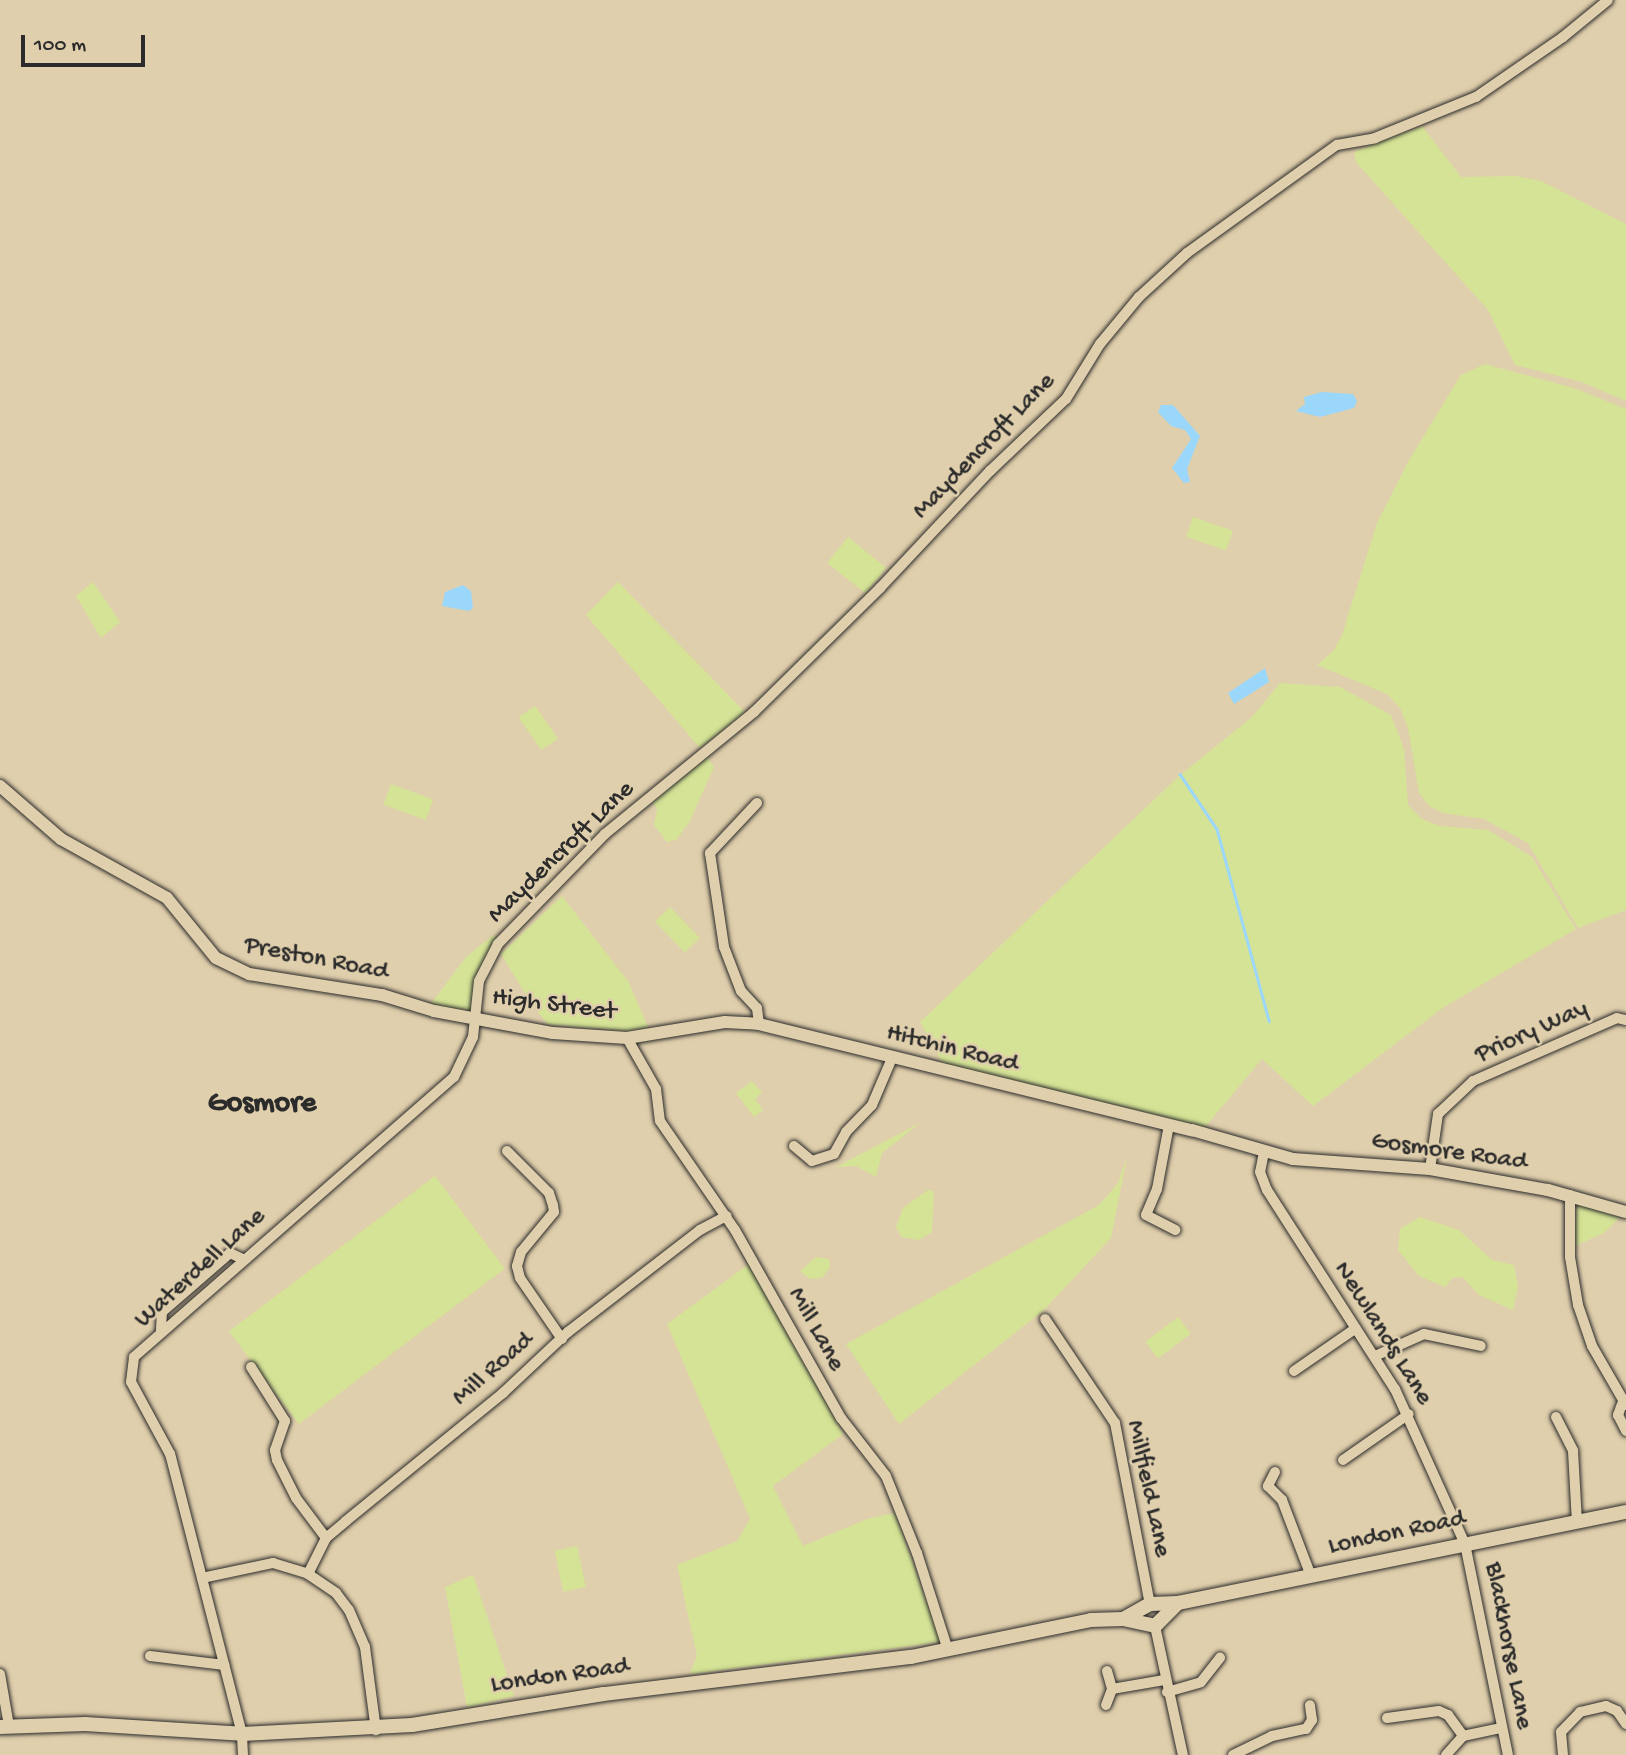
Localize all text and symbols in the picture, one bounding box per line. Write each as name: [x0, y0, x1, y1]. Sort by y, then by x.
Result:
scale bar: [24, 21, 149, 65]
text: 100 m: [34, 34, 86, 59]
street label: Maydencroft Lane: [907, 367, 1063, 527]
street label: Maydencroft Lane: [482, 775, 642, 931]
street label: Preston Road: [241, 931, 391, 989]
street label: High Street: [490, 983, 618, 1029]
street label: Priory Way: [1471, 994, 1593, 1072]
street label: Hitchin Road: [883, 1019, 1021, 1081]
district label: Gosmore: [208, 1087, 316, 1123]
street label: Gosmore Road: [1369, 1127, 1529, 1179]
street label: Waterdell Lane: [129, 1202, 273, 1336]
street label: Newlands Lane: [1325, 1256, 1439, 1412]
street label: Mill Lane: [779, 1283, 851, 1377]
street label: Mill Road: [447, 1326, 541, 1414]
street label: Millfield Lane: [1117, 1418, 1177, 1560]
street label: London Road: [1326, 1504, 1468, 1564]
street label: Blackhorse Lane: [1476, 1560, 1538, 1732]
street label: London Road: [489, 1652, 631, 1702]

